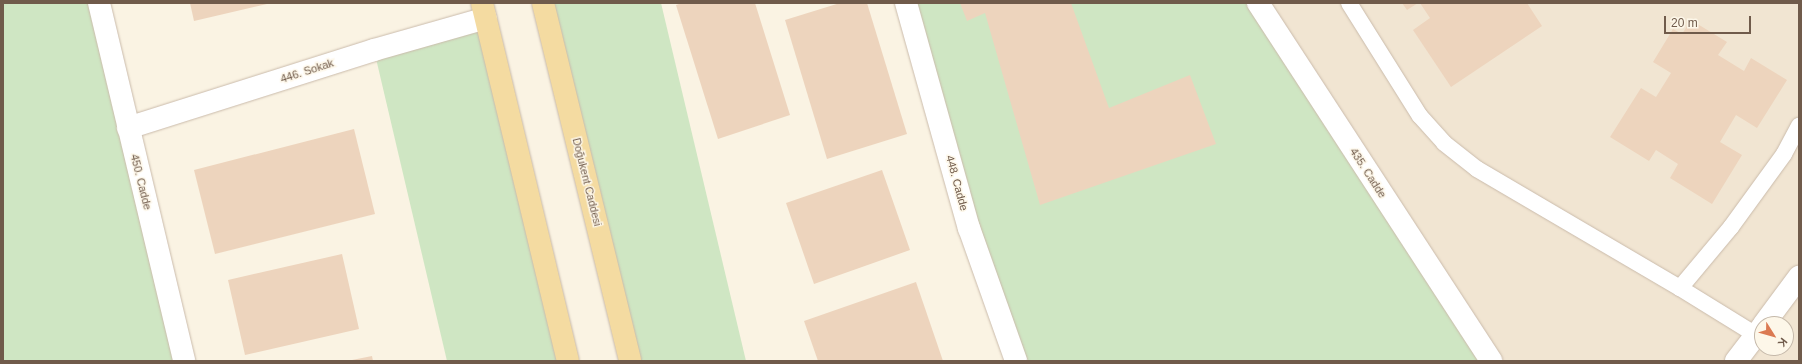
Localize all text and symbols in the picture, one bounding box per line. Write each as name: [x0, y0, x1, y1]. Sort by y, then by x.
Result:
scale bar: [1666, 8, 1753, 34]
text: 20 m: [1671, 16, 1698, 30]
street label: 446. Sokak: [279, 56, 335, 86]
street label: Doğukent Caddesi: [570, 136, 604, 228]
street label: 435. Cadde: [1347, 146, 1389, 200]
street label: 450. Cadde: [128, 153, 154, 211]
street label: 448. Cadde: [943, 154, 971, 212]
north arrow: [1754, 316, 1794, 356]
text: K: [1776, 336, 1790, 349]

